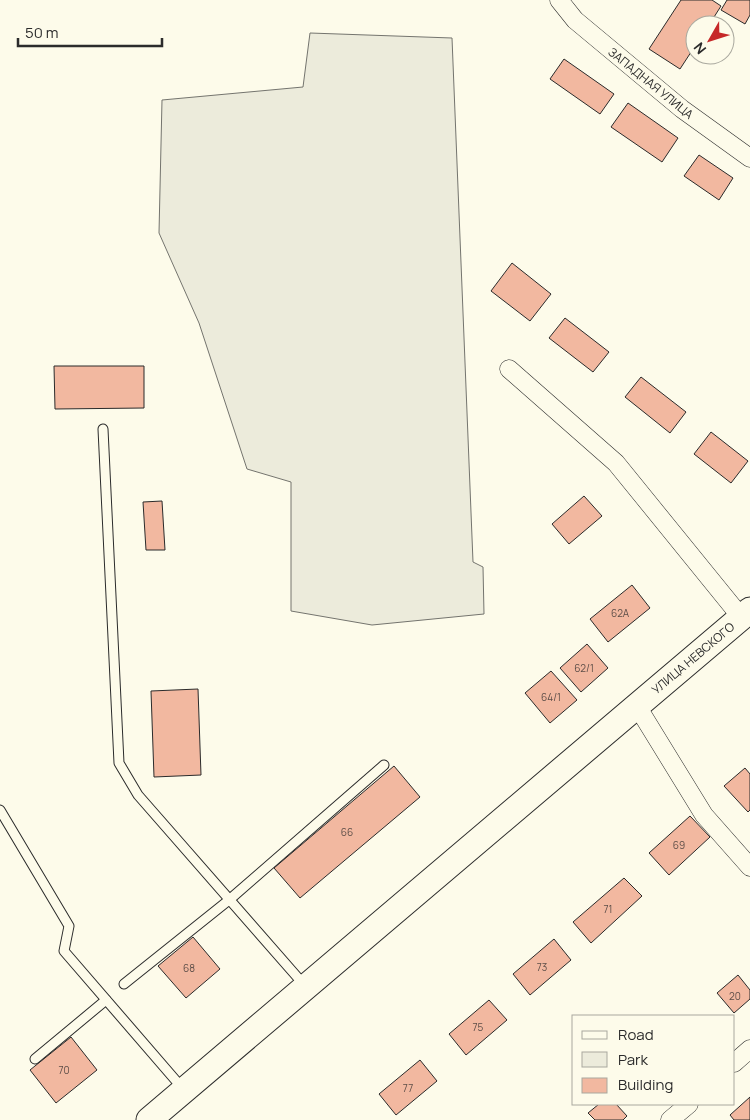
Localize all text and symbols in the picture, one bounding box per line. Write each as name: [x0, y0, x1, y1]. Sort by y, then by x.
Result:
scale bar: [18, 15, 161, 47]
north arrow: [685, 15, 735, 65]
text: 50 m: [25, 22, 59, 43]
text: N: [689, 39, 710, 58]
street label: ЗАПАДНАЯ УЛИЦА: [605, 43, 698, 123]
house number: 62А: [611, 606, 630, 620]
street label: УЛИЦА НЕВСКОГО: [648, 618, 738, 698]
house number: 62/1: [574, 661, 594, 675]
house number: 64/1: [541, 690, 561, 704]
house number: 66: [341, 825, 353, 839]
house number: 69: [673, 838, 685, 852]
house number: 71: [604, 902, 612, 916]
house number: 73: [537, 960, 547, 974]
house number: 68: [183, 961, 195, 975]
house number: 20: [729, 989, 741, 1003]
legend: [572, 1015, 735, 1105]
house number: 75: [473, 1020, 484, 1034]
text: Road: [618, 1024, 654, 1045]
text: Park: [618, 1049, 648, 1070]
house number: 70: [58, 1063, 70, 1077]
text: Building: [618, 1074, 673, 1095]
house number: 77: [403, 1081, 413, 1095]

